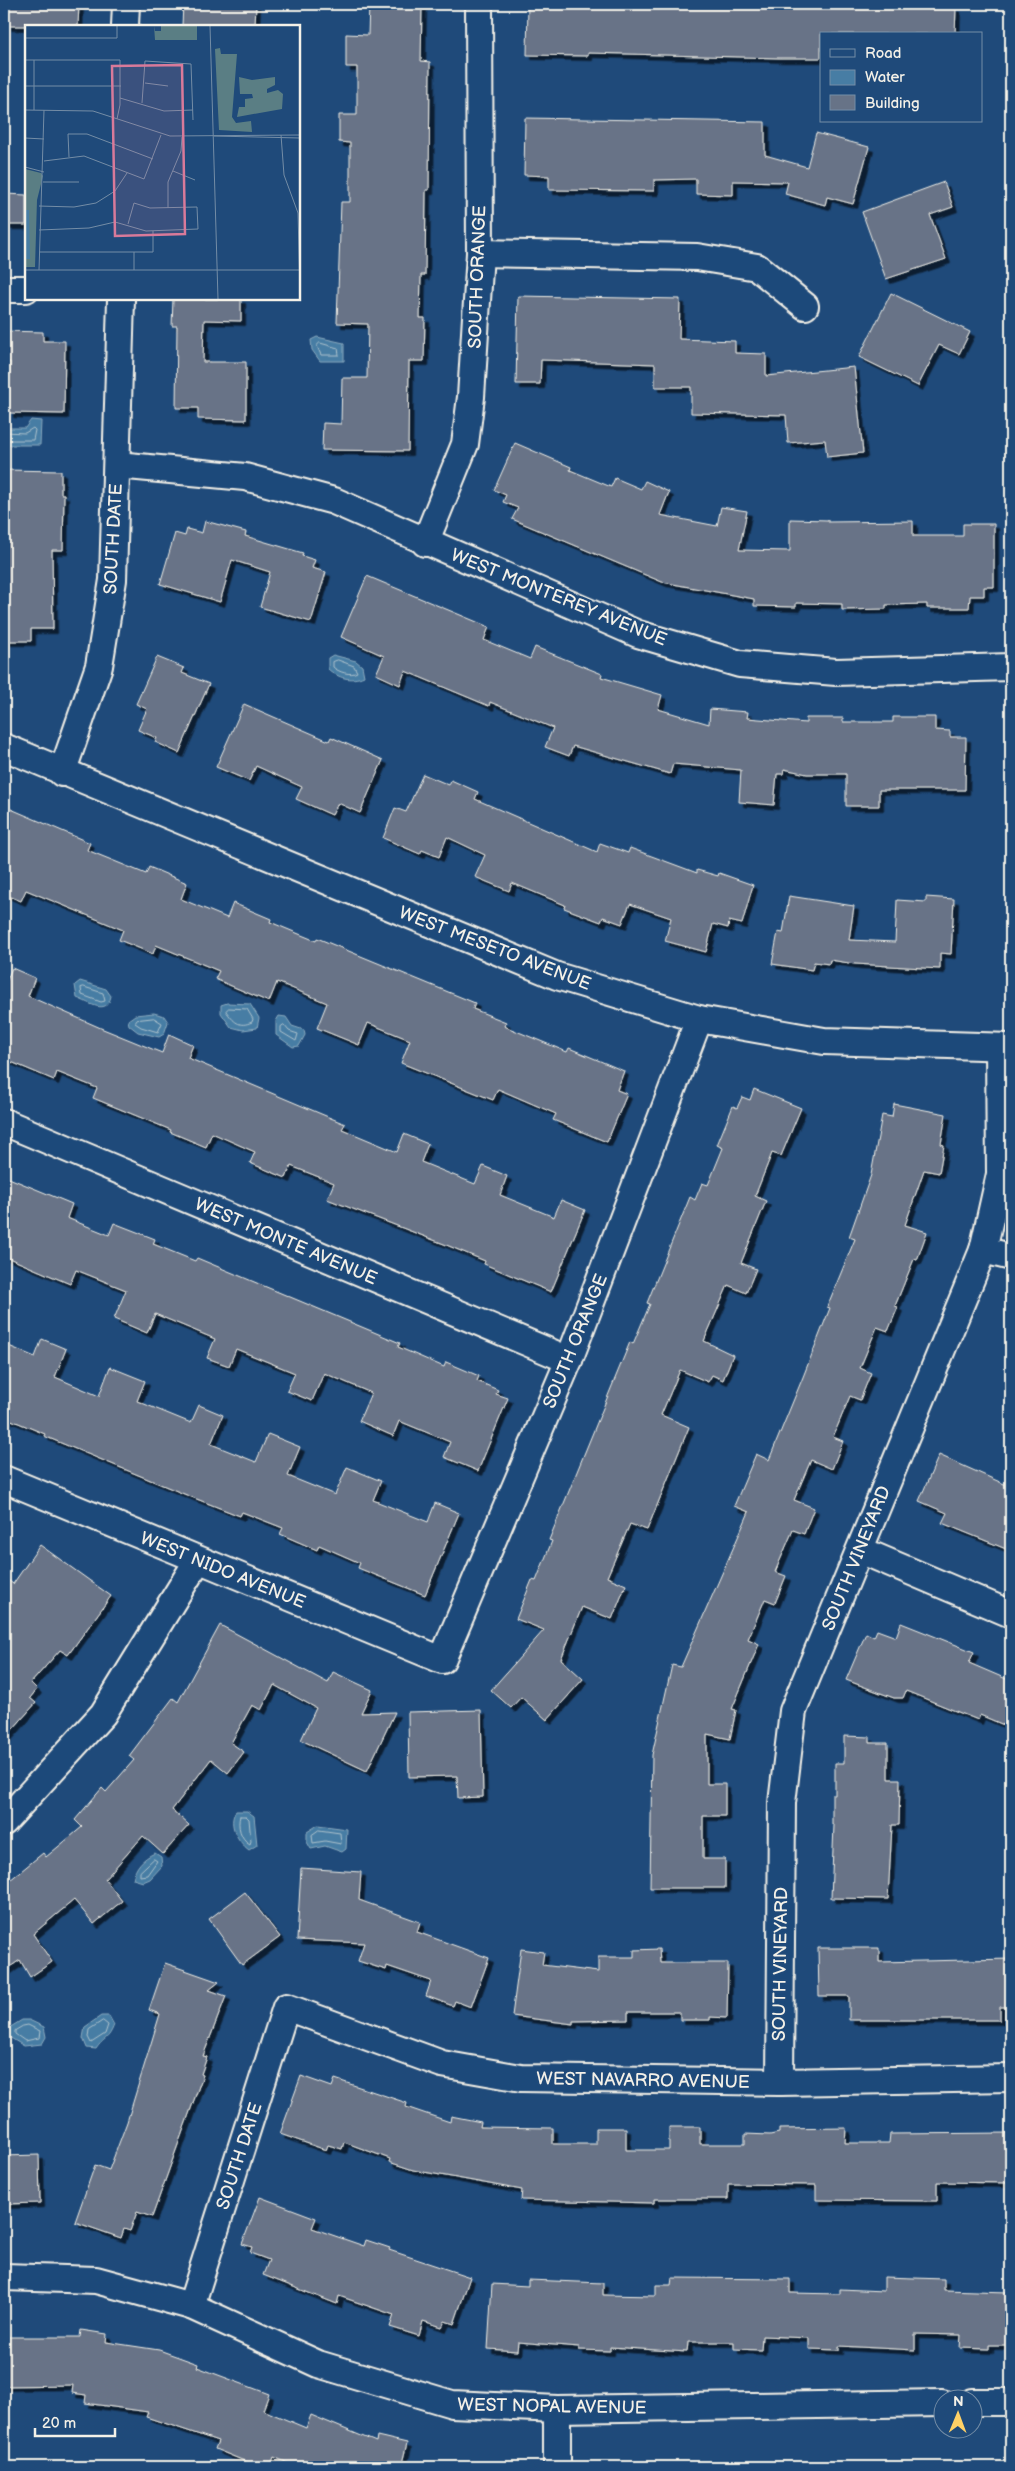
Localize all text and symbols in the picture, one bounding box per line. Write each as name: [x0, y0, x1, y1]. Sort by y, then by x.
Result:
inset map: [25, 25, 300, 300]
legend: [820, 32, 982, 122]
text: Road: [865, 44, 901, 63]
text: Water: [865, 68, 905, 87]
text: Building: [865, 94, 920, 113]
street label: SOUTH ORANGE: [465, 205, 490, 349]
street label: SOUTH DATE: [100, 483, 127, 595]
street label: WEST MONTEREY AVENUE: [448, 544, 670, 651]
street label: WEST MESETO AVENUE: [396, 902, 594, 995]
street label: WEST MONTE AVENUE: [192, 1194, 380, 1289]
street label: SOUTH ORANGE: [539, 1271, 612, 1411]
street label: SOUTH VINEYARD: [818, 1483, 895, 1634]
street label: WEST NIDO AVENUE: [137, 1528, 309, 1613]
street label: SOUTH VINEYARD: [769, 1887, 792, 2041]
street label: WEST NAVARRO AVENUE: [536, 2068, 750, 2093]
street label: SOUTH DATE: [212, 2100, 267, 2212]
north arrow: [932, 2388, 982, 2438]
text: N: [953, 2393, 964, 2410]
street label: WEST NOPAL AVENUE: [457, 2394, 647, 2419]
scale bar: [35, 2406, 115, 2438]
text: 20 m: [42, 2414, 76, 2433]

